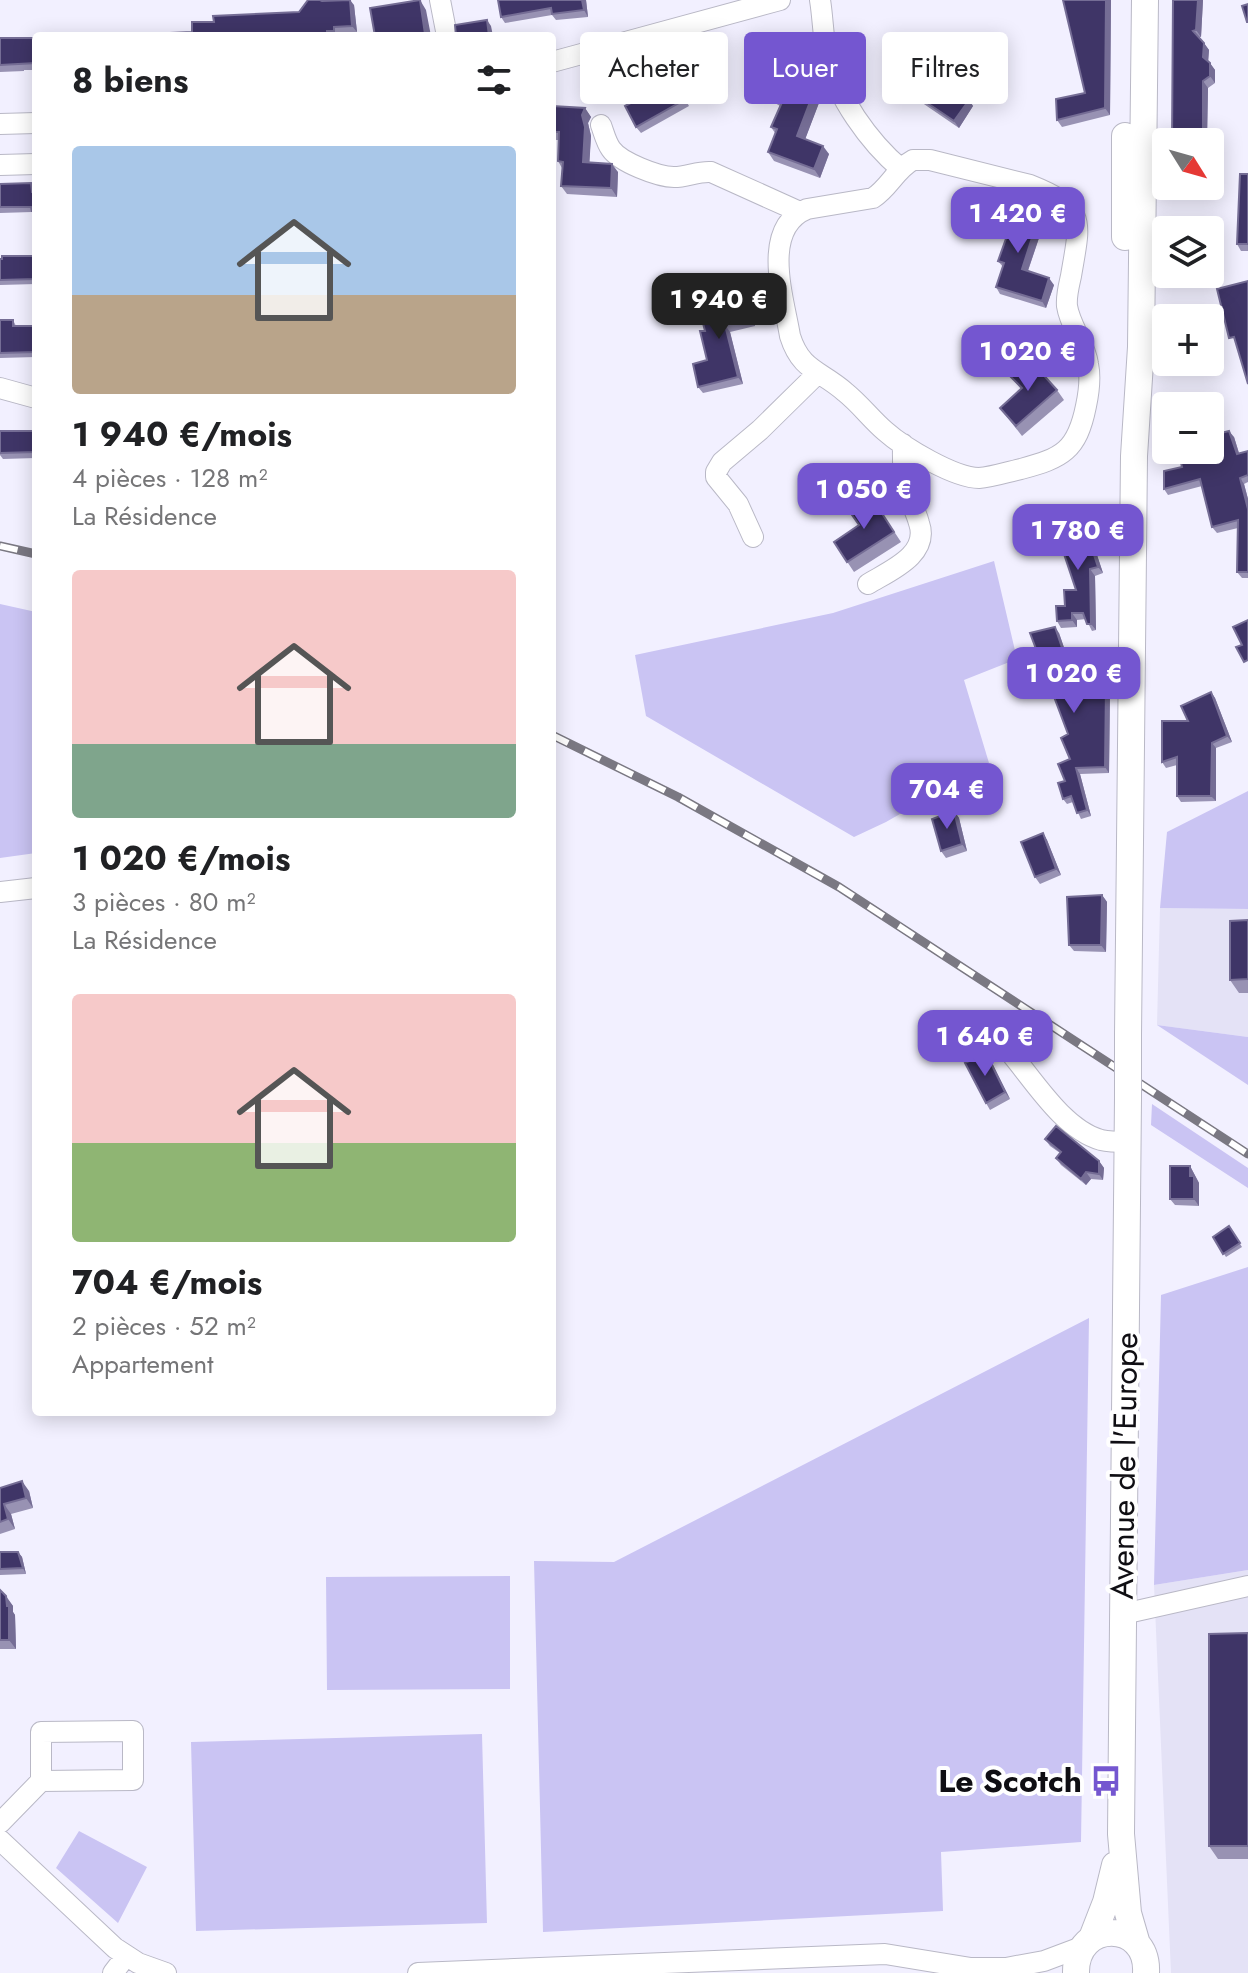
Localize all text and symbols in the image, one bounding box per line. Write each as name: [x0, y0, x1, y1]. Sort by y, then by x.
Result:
chip: Acheter: [580, 32, 728, 104]
chip: Louer: [744, 32, 866, 104]
chip: Filtres: [882, 32, 1008, 104]
text: 8 biens: [72, 56, 188, 105]
icon: filters: [472, 58, 516, 102]
north arrow: [1152, 128, 1224, 200]
map controls: [1152, 128, 1224, 464]
pin: 1 420 €: [944, 187, 1092, 255]
text: 1 420 €: [969, 194, 1067, 232]
icon: home: [222, 198, 366, 342]
button: layers: [1152, 216, 1224, 288]
pin: 1 940 €: [645, 273, 793, 341]
text: 1 940 €: [670, 280, 768, 318]
button: +: [1152, 304, 1224, 376]
pin: 1 020 €: [954, 325, 1102, 393]
text: 1 020 €: [979, 332, 1077, 370]
button: −: [1152, 392, 1224, 464]
text: 1 940 €/mois: [72, 410, 292, 459]
text: 4 pièces · 128 m²: [72, 459, 267, 497]
pin: 1 050 €: [790, 463, 938, 531]
text: 1 050 €: [815, 470, 913, 508]
text: La Résidence: [72, 497, 217, 535]
pin: 1 780 €: [1004, 504, 1152, 572]
text: 1 780 €: [1030, 511, 1126, 549]
icon: home: [222, 622, 366, 766]
pin: 1 020 €: [1000, 647, 1148, 715]
text: 1 020 €: [1025, 654, 1123, 692]
pin: 704 €: [891, 763, 1003, 831]
text: 704 €: [909, 770, 985, 808]
text: 1 020 €/mois: [72, 834, 290, 883]
text: 3 pièces · 80 m²: [72, 883, 256, 921]
text: La Résidence: [72, 921, 217, 959]
pin: 1 640 €: [911, 1010, 1059, 1078]
text: 1 640 €: [936, 1017, 1034, 1055]
icon: home: [222, 1046, 366, 1190]
text: 704 €/mois: [72, 1258, 262, 1307]
text: 2 pièces · 52 m²: [72, 1307, 256, 1345]
street label: Avenue de l'Europe: [1099, 1332, 1149, 1600]
text: Appartement: [72, 1345, 213, 1383]
place label: Le Scotch: [938, 1758, 1082, 1804]
bus stop icon: Le Scotch: [1089, 1764, 1123, 1798]

